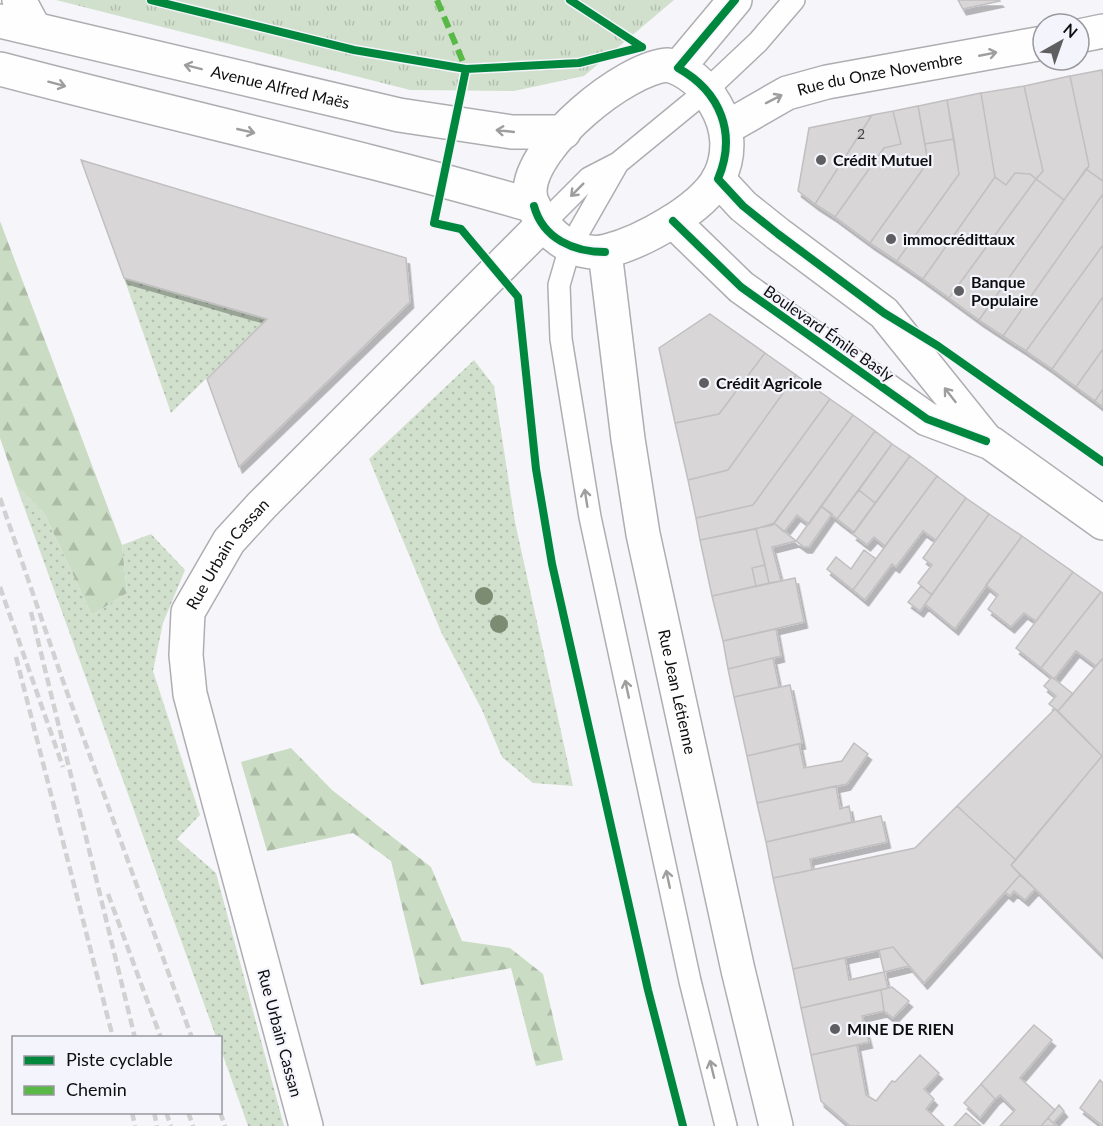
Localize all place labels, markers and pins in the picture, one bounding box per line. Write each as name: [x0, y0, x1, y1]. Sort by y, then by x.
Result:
place label: Crédit Mutuel: [833, 150, 932, 169]
marker: Crédit Mutuel: [814, 153, 828, 167]
place label: immocrédittaux: [903, 229, 1016, 248]
marker: immocrédittaux: [884, 232, 898, 246]
place label: Banque Populaire: [971, 272, 1039, 309]
marker: Banque Populaire: [952, 284, 966, 298]
place label: Crédit Agricole: [716, 373, 823, 392]
marker: Crédit Agricole: [697, 376, 711, 390]
place label: MINE DE RIEN: [847, 1019, 954, 1038]
marker: MINE DE RIEN: [828, 1022, 842, 1036]

